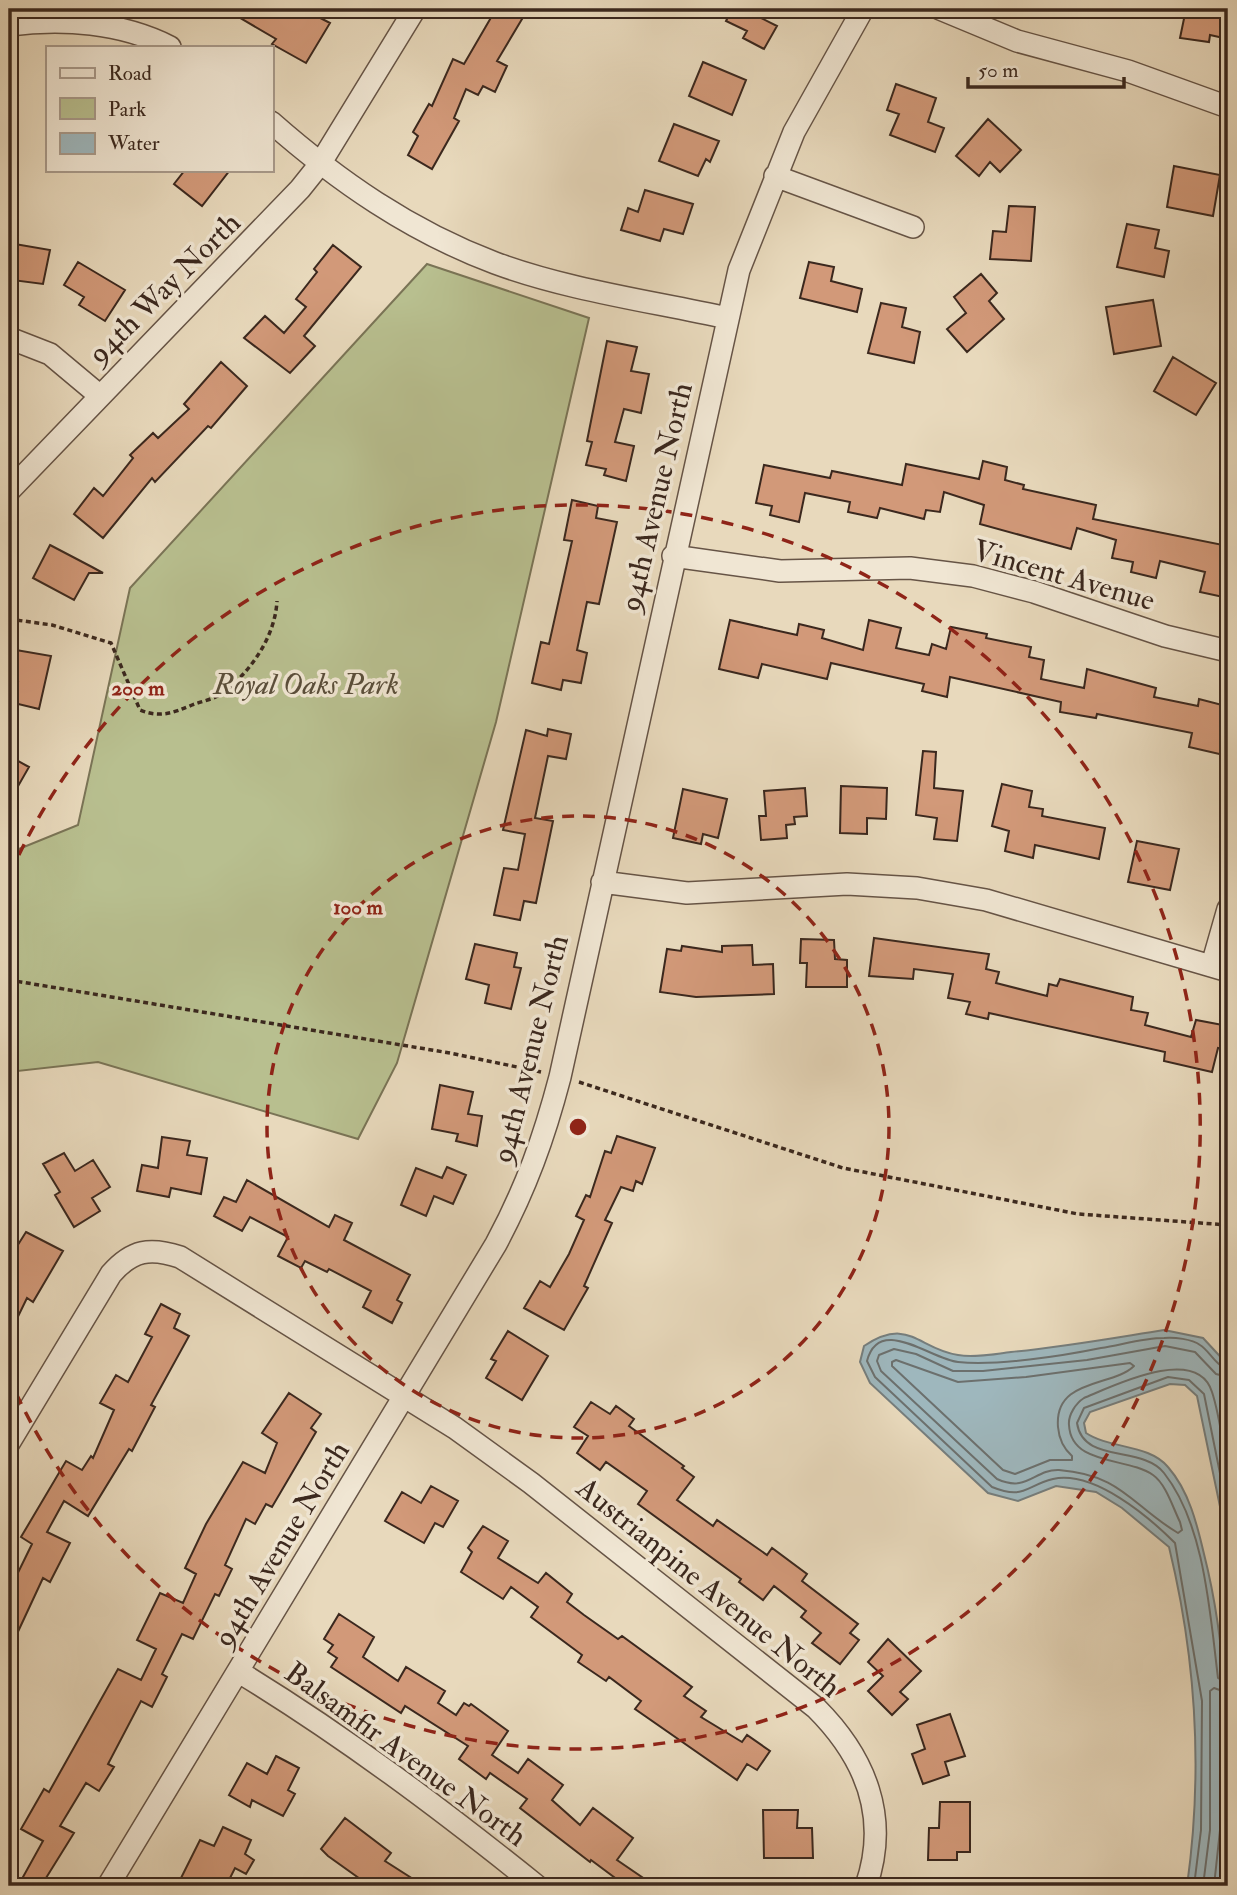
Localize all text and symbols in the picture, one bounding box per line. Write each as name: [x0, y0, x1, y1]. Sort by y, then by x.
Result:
legend: [46, 46, 273, 172]
scale bar: [968, 46, 1123, 90]
text: 50 m: [978, 57, 1019, 84]
text: Road: [108, 60, 153, 87]
text: Park: [108, 96, 146, 123]
text: Water: [107, 130, 160, 157]
street label: 94th Way North: [79, 204, 248, 374]
street label: 94th Avenue North: [612, 379, 701, 617]
street label: Vincent Avenue: [969, 532, 1159, 619]
park label: Royal Oaks Park: [212, 666, 399, 703]
text: 200 m: [112, 675, 165, 702]
text: 100 m: [333, 894, 384, 921]
street label: 94th Avenue North: [484, 931, 577, 1169]
centre of rings: [566, 1115, 590, 1139]
street label: 94th Avenue North: [204, 1434, 358, 1656]
street label: Austrianpine Avenue North: [568, 1469, 848, 1705]
street label: Balsamfir Avenue North: [278, 1654, 534, 1855]

